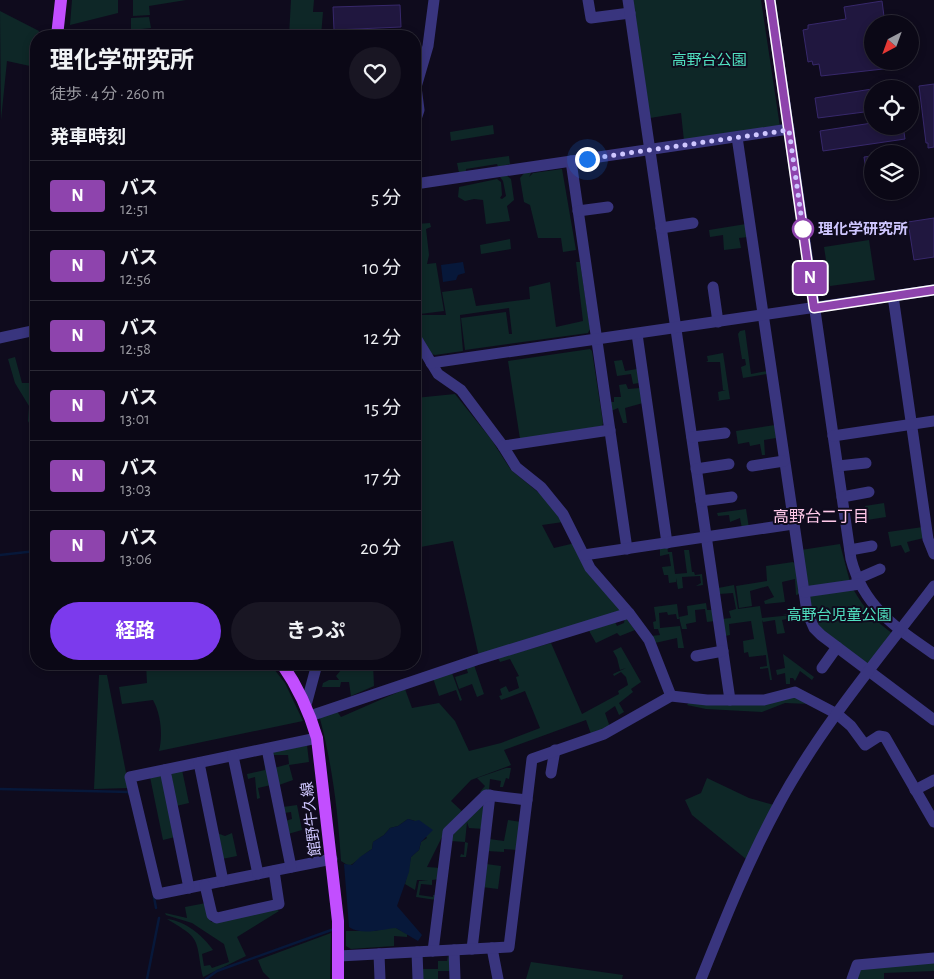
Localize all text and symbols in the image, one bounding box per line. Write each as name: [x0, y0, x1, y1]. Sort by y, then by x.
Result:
north arrow: [864, 15, 919, 70]
map controls: [864, 15, 919, 200]
button: heart: [349, 47, 401, 99]
text: 理化学研究所: [50, 49, 194, 73]
park label: 高野台公園: [671, 52, 747, 68]
button: locate: [864, 80, 919, 135]
text: 徒歩 · 4 分 · 260 m: [50, 86, 165, 102]
text: 発車時刻: [50, 128, 126, 147]
button: layers: [864, 145, 919, 200]
your location: [575, 147, 600, 172]
text: バス: [120, 179, 158, 198]
text: N: [71, 187, 84, 205]
text: 5 分: [371, 189, 401, 208]
text: 12:51: [120, 201, 149, 217]
marker: 理化学研究所: [792, 218, 814, 240]
place label: 理化学研究所: [818, 221, 908, 237]
text: バス: [120, 249, 158, 268]
text: N: [71, 257, 84, 275]
text: 10 分: [362, 259, 401, 278]
line badge: N: [794, 262, 826, 294]
text: N: [804, 269, 816, 287]
text: 12:56: [120, 271, 151, 287]
text: バス: [120, 319, 158, 338]
text: N: [71, 327, 84, 345]
text: 12 分: [364, 329, 401, 348]
text: 12:58: [120, 341, 151, 357]
text: バス: [120, 389, 158, 408]
text: N: [71, 397, 84, 415]
text: 15 分: [364, 399, 401, 418]
text: 13:01: [120, 411, 150, 427]
text: バス: [120, 459, 158, 478]
text: N: [71, 467, 84, 485]
text: 17 分: [364, 469, 401, 488]
text: 13:03: [120, 481, 151, 497]
district label: 高野台二丁目: [773, 508, 869, 525]
text: バス: [120, 529, 158, 548]
text: N: [71, 537, 84, 555]
text: 20 分: [360, 539, 401, 558]
text: 13:06: [120, 551, 152, 567]
button: 経路: [50, 602, 221, 660]
button: きっぷ: [231, 602, 401, 660]
park label: 高野台児童公園: [786, 607, 892, 623]
street label: 館野牛久線: [298, 781, 324, 857]

